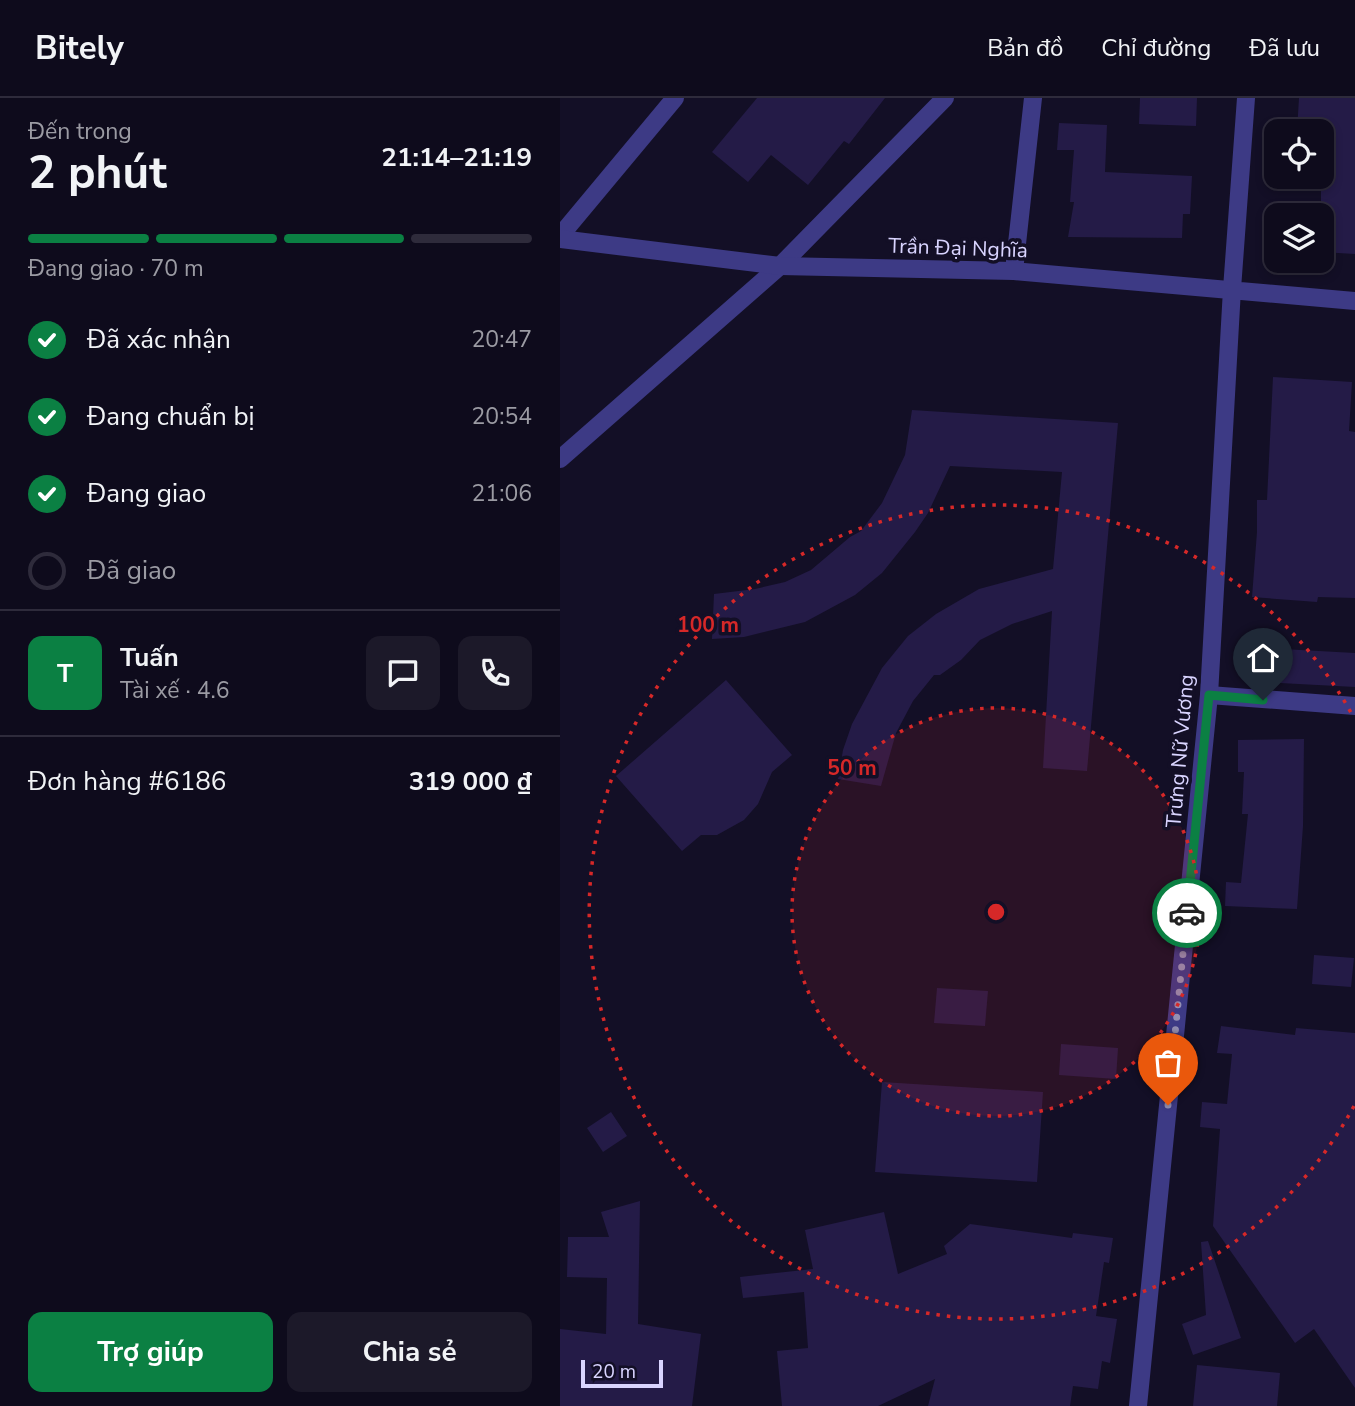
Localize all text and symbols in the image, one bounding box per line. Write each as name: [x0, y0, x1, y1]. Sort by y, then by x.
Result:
text: Bitely: [35, 26, 124, 71]
text: Bản đồ: [987, 32, 1063, 64]
text: Chỉ đường: [1101, 32, 1211, 64]
text: Đã lưu: [1249, 32, 1320, 64]
text: Đến trong: [28, 116, 132, 147]
map controls: [1264, 119, 1334, 273]
button: locate: [1264, 119, 1334, 189]
text: 21:14–21:19: [381, 140, 532, 175]
text: 2 phút: [28, 141, 167, 204]
button: layers: [1264, 203, 1334, 273]
street label: Trần Đại Nghĩa: [888, 232, 1028, 264]
text: Đang giao · 70 m: [28, 253, 204, 284]
icon: check: [28, 321, 66, 359]
text: Đã xác nhận: [87, 322, 231, 357]
text: 20:47: [472, 324, 532, 355]
icon: check: [28, 398, 66, 436]
text: Đang chuẩn bị: [87, 399, 255, 434]
text: 20:54: [472, 401, 532, 432]
icon: check: [28, 475, 66, 513]
text: Đang giao: [87, 476, 206, 511]
text: 21:06: [472, 478, 532, 509]
text: Đã giao: [87, 553, 176, 588]
text: 100 m: [677, 611, 739, 639]
pin: [1233, 628, 1293, 700]
button: chat: [366, 636, 440, 710]
button: phone: [458, 636, 532, 710]
icon: home: [1244, 639, 1282, 677]
text: Tuấn: [120, 640, 179, 675]
text: T: [57, 656, 73, 691]
street label: Trưng Nữ Vương: [1159, 673, 1201, 829]
text: Tài xế · 4.6: [120, 675, 229, 706]
text: 50 m: [827, 754, 877, 782]
text: Đơn hàng #6186: [28, 764, 226, 799]
text: 319 000 ₫: [409, 764, 532, 799]
courier: [1152, 878, 1222, 948]
icon: car: [1168, 894, 1206, 932]
centre of rings: [984, 900, 1008, 924]
pin: [1138, 1033, 1198, 1105]
icon: bag: [1149, 1044, 1187, 1082]
button: Trợ giúp: [28, 1312, 273, 1392]
button: Chia sẻ: [287, 1312, 532, 1392]
scale bar: [581, 1357, 663, 1389]
text: 20 m: [592, 1359, 636, 1385]

